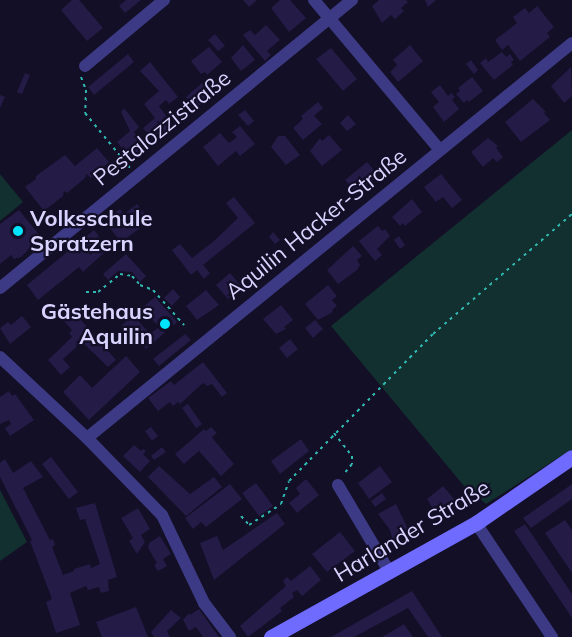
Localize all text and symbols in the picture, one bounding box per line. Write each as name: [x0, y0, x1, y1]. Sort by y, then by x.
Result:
street label: Pestalozzistraße: [88, 65, 236, 191]
street label: Aquilin Hacker-Straße: [220, 143, 412, 305]
place label: Volksschule Spratzern: [30, 205, 153, 256]
marker: Volksschule Spratzern: [11, 224, 25, 238]
place label: Gästehaus Aquilin: [41, 298, 153, 350]
marker: Gästehaus Aquilin: [158, 317, 172, 331]
street label: Harlander Straße: [330, 474, 494, 588]

